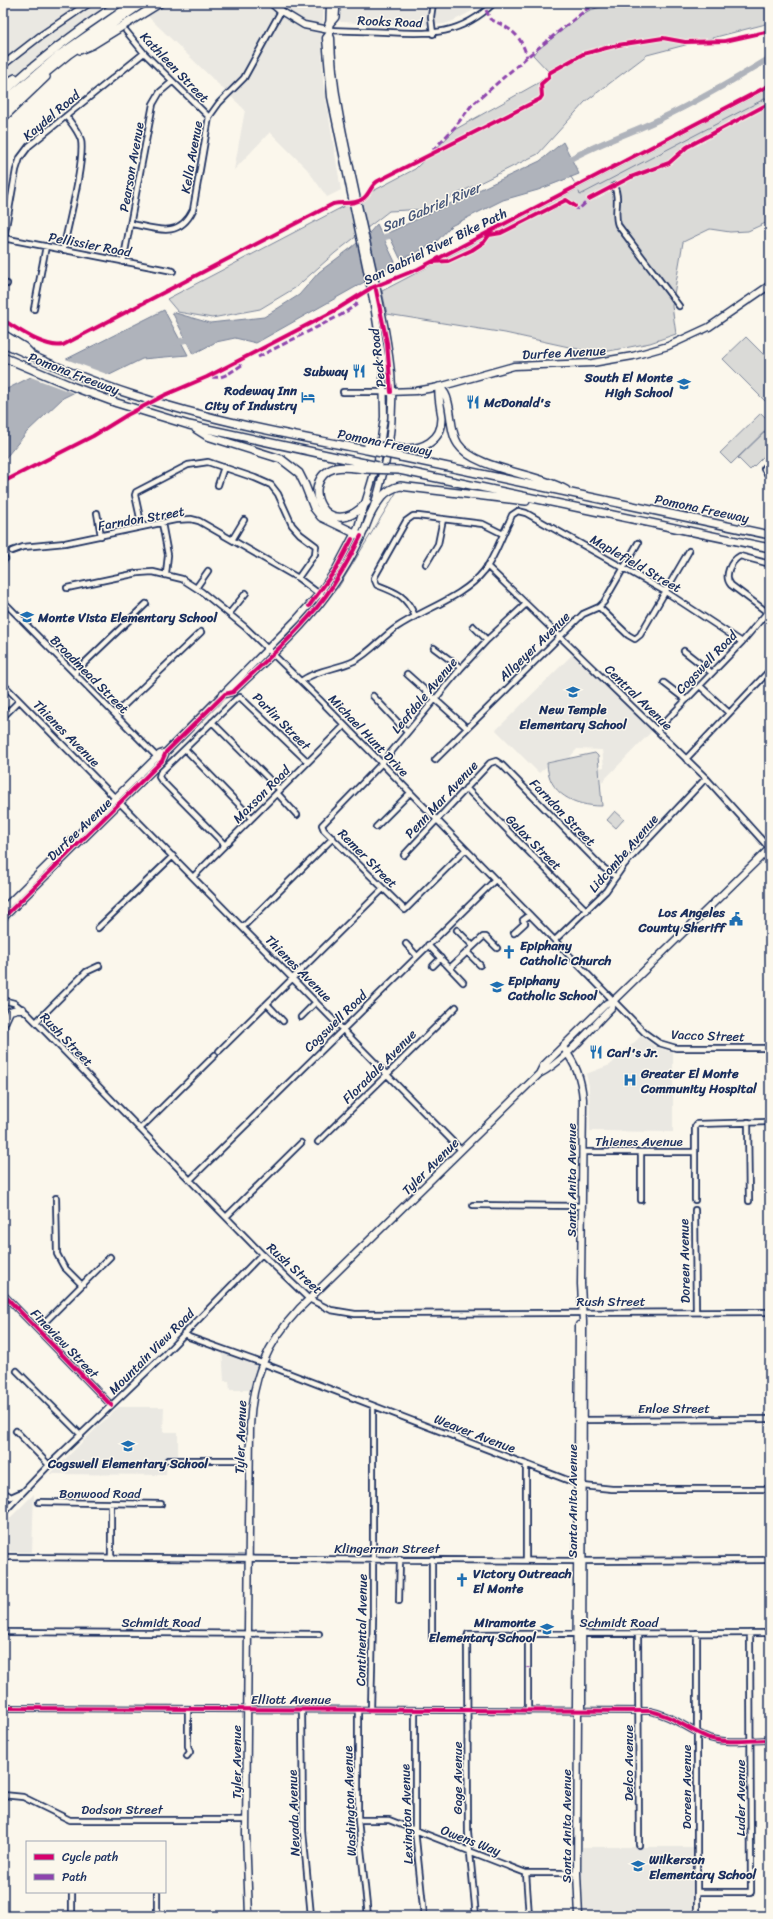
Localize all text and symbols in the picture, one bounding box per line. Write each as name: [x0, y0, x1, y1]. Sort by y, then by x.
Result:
street label: Rooks Road: [357, 9, 424, 34]
street label: Kathleen Street: [134, 26, 215, 109]
street label: Kaydel Road: [17, 83, 86, 147]
street label: Kella Avenue: [174, 119, 209, 195]
street label: Pearson Avenue: [112, 120, 151, 214]
water label: San Gabriel River: [378, 174, 487, 240]
street label: San Gabriel River Bike Path: [360, 202, 511, 291]
street label: Pellissier Road: [47, 225, 134, 264]
street label: Peck Road: [362, 326, 393, 389]
street label: Durfee Avenue: [522, 339, 606, 366]
street label: Pomona Freeway: [25, 346, 123, 402]
place label: Subway: [303, 360, 348, 383]
restaurant icon: Subway: [351, 363, 367, 379]
place label: South El Monte High School: [584, 366, 674, 404]
school or university icon: South El Monte High School: [676, 376, 692, 392]
place label: Rodeway Inn City of Industry: [204, 379, 298, 417]
hotel icon: Rodeway Inn City of Industry: [300, 389, 316, 405]
place label: McDonald's: [483, 391, 551, 414]
restaurant icon: McDonald's: [465, 394, 481, 410]
street label: Pomona Freeway: [336, 422, 434, 463]
street label: Pomona Freeway: [653, 487, 752, 530]
street label: Farndon Street: [96, 500, 187, 537]
street label: Maplefield Street: [586, 528, 686, 599]
place label: Monte Vista Elementary School: [37, 606, 218, 629]
street label: Allgeyer Avenue: [492, 606, 576, 688]
school or university icon: Monte Vista Elementary School: [19, 609, 35, 625]
street label: Cogswell Road: [670, 624, 744, 700]
street label: Broadmead Street: [45, 629, 135, 720]
street label: Leafdale Avenue: [385, 652, 464, 739]
street label: Central Avenue: [599, 659, 679, 736]
school or university icon: New Temple Elementary School: [565, 684, 581, 700]
street label: Parlin Street: [247, 687, 317, 756]
street label: Michael Hunt Drive: [323, 688, 415, 782]
street label: Thienes Avenue: [27, 694, 106, 773]
place label: New Temple Elementary School: [519, 698, 628, 736]
street label: Penn Mar Avenue: [399, 755, 484, 844]
street label: Maxson Road: [227, 759, 297, 829]
street label: Farndon Street: [524, 773, 602, 852]
street label: Durfee Avenue: [41, 792, 117, 867]
street label: Galax Street: [500, 809, 568, 876]
street label: Lidcombe Avenue: [583, 809, 664, 898]
street label: Remer Street: [332, 823, 403, 894]
place label: Los Angeles County Sheriff: [637, 901, 727, 939]
public building icon: Los Angeles County Sheriff: [728, 911, 744, 927]
street label: Thienes Avenue: [259, 929, 338, 1008]
place label: Epiphany Catholic Church: [519, 934, 612, 972]
church icon: Epiphany Catholic Church: [501, 944, 517, 960]
place label: Epiphany Catholic School: [507, 969, 599, 1007]
school or university icon: Epiphany Catholic School: [489, 979, 505, 995]
street label: Cogswell Road: [298, 984, 373, 1058]
street label: Rush Street: [34, 1007, 99, 1072]
street label: Floradale Avenue: [336, 1023, 422, 1109]
street label: Vacco Street: [671, 1023, 746, 1048]
place label: Carl's Jr.: [606, 1041, 659, 1064]
restaurant icon: Carl's Jr.: [588, 1044, 604, 1060]
place label: Greater El Monte Community Hospital: [640, 1062, 758, 1100]
hospital icon: Greater El Monte Community Hospital: [622, 1072, 638, 1088]
street label: Santa Anita Avenue: [560, 1123, 583, 1237]
street label: Thienes Avenue: [595, 1130, 683, 1153]
street label: Tyler Avenue: [396, 1132, 465, 1201]
street label: Doreen Avenue: [672, 1219, 697, 1303]
street label: Rush Street: [261, 1237, 328, 1300]
street label: Rush Street: [577, 1290, 646, 1313]
street label: Mountain View Road: [103, 1302, 201, 1400]
street label: Fineview Street: [25, 1303, 105, 1384]
street label: Enloe Street: [638, 1397, 710, 1420]
street label: Tyler Avenue: [228, 1399, 253, 1474]
street label: Weaver Avenue: [431, 1407, 519, 1460]
school or university icon: Cogswell Elementary School: [120, 1438, 136, 1454]
street label: Santa Anita Avenue: [561, 1444, 584, 1558]
place label: Cogswell Elementary School: [47, 1452, 209, 1475]
street label: Bonwood Road: [59, 1482, 142, 1505]
street label: Klingerman Street: [334, 1537, 441, 1560]
place label: Victory Outreach El Monte: [473, 1562, 572, 1600]
church icon: Victory Outreach El Monte: [454, 1572, 470, 1588]
street label: Continental Avenue: [349, 1573, 374, 1686]
street label: Schmidt Road: [122, 1611, 202, 1634]
place label: Miramonte Elementary School: [429, 1611, 537, 1649]
street label: Schmidt Road: [580, 1611, 660, 1634]
school or university icon: Miramonte Elementary School: [539, 1621, 555, 1637]
street label: Elliott Avenue: [251, 1688, 332, 1711]
street label: Tyler Avenue: [225, 1725, 248, 1799]
street label: Delco Avenue: [617, 1725, 640, 1801]
street label: Gage Avenue: [446, 1741, 469, 1814]
street label: Washington Avenue: [336, 1745, 363, 1857]
street label: Doreen Avenue: [675, 1745, 698, 1829]
street label: Luder Avenue: [729, 1759, 752, 1836]
street label: Lexington Avenue: [393, 1763, 420, 1865]
street label: Nevada Avenue: [280, 1769, 307, 1857]
street label: Santa Anita Avenue: [555, 1769, 578, 1883]
street label: Dodson Street: [81, 1798, 164, 1821]
street label: Owens Way: [437, 1818, 505, 1863]
legend: [26, 1841, 166, 1893]
text: Cycle path: [62, 1846, 118, 1868]
place label: Wilkerson Elementary School: [649, 1848, 758, 1886]
school or university icon: Wilkerson Elementary School: [630, 1858, 646, 1874]
text: Path: [62, 1866, 87, 1888]

